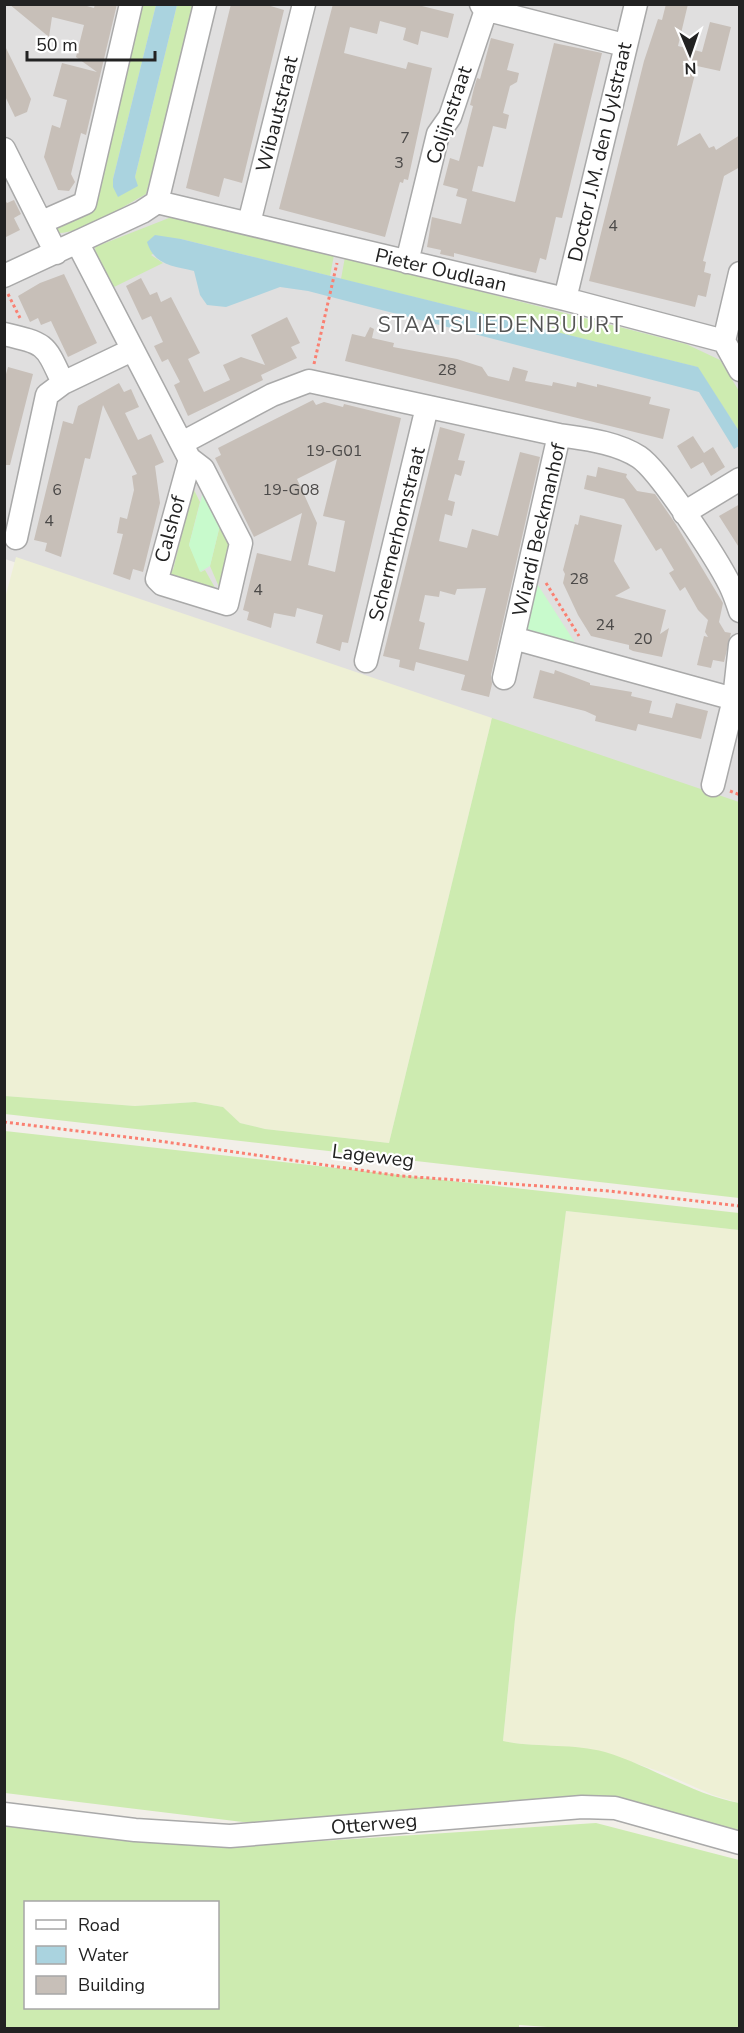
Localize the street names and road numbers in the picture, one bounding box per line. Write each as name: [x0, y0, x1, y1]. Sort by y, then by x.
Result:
street label: Doctor J.M. den Uylstraat: [562, 39, 639, 264]
street label: Wibautstraat: [250, 52, 305, 175]
street label: Colijnstraat: [420, 61, 479, 168]
street label: Pieter Oudlaan: [372, 242, 510, 298]
street label: Wiardi Beckmanhof: [506, 440, 572, 619]
street label: Schermerhornstraat: [362, 443, 432, 624]
street label: Calshof: [148, 492, 192, 565]
street label: Lageweg: [330, 1138, 416, 1174]
street label: Otterweg: [330, 1807, 418, 1841]

